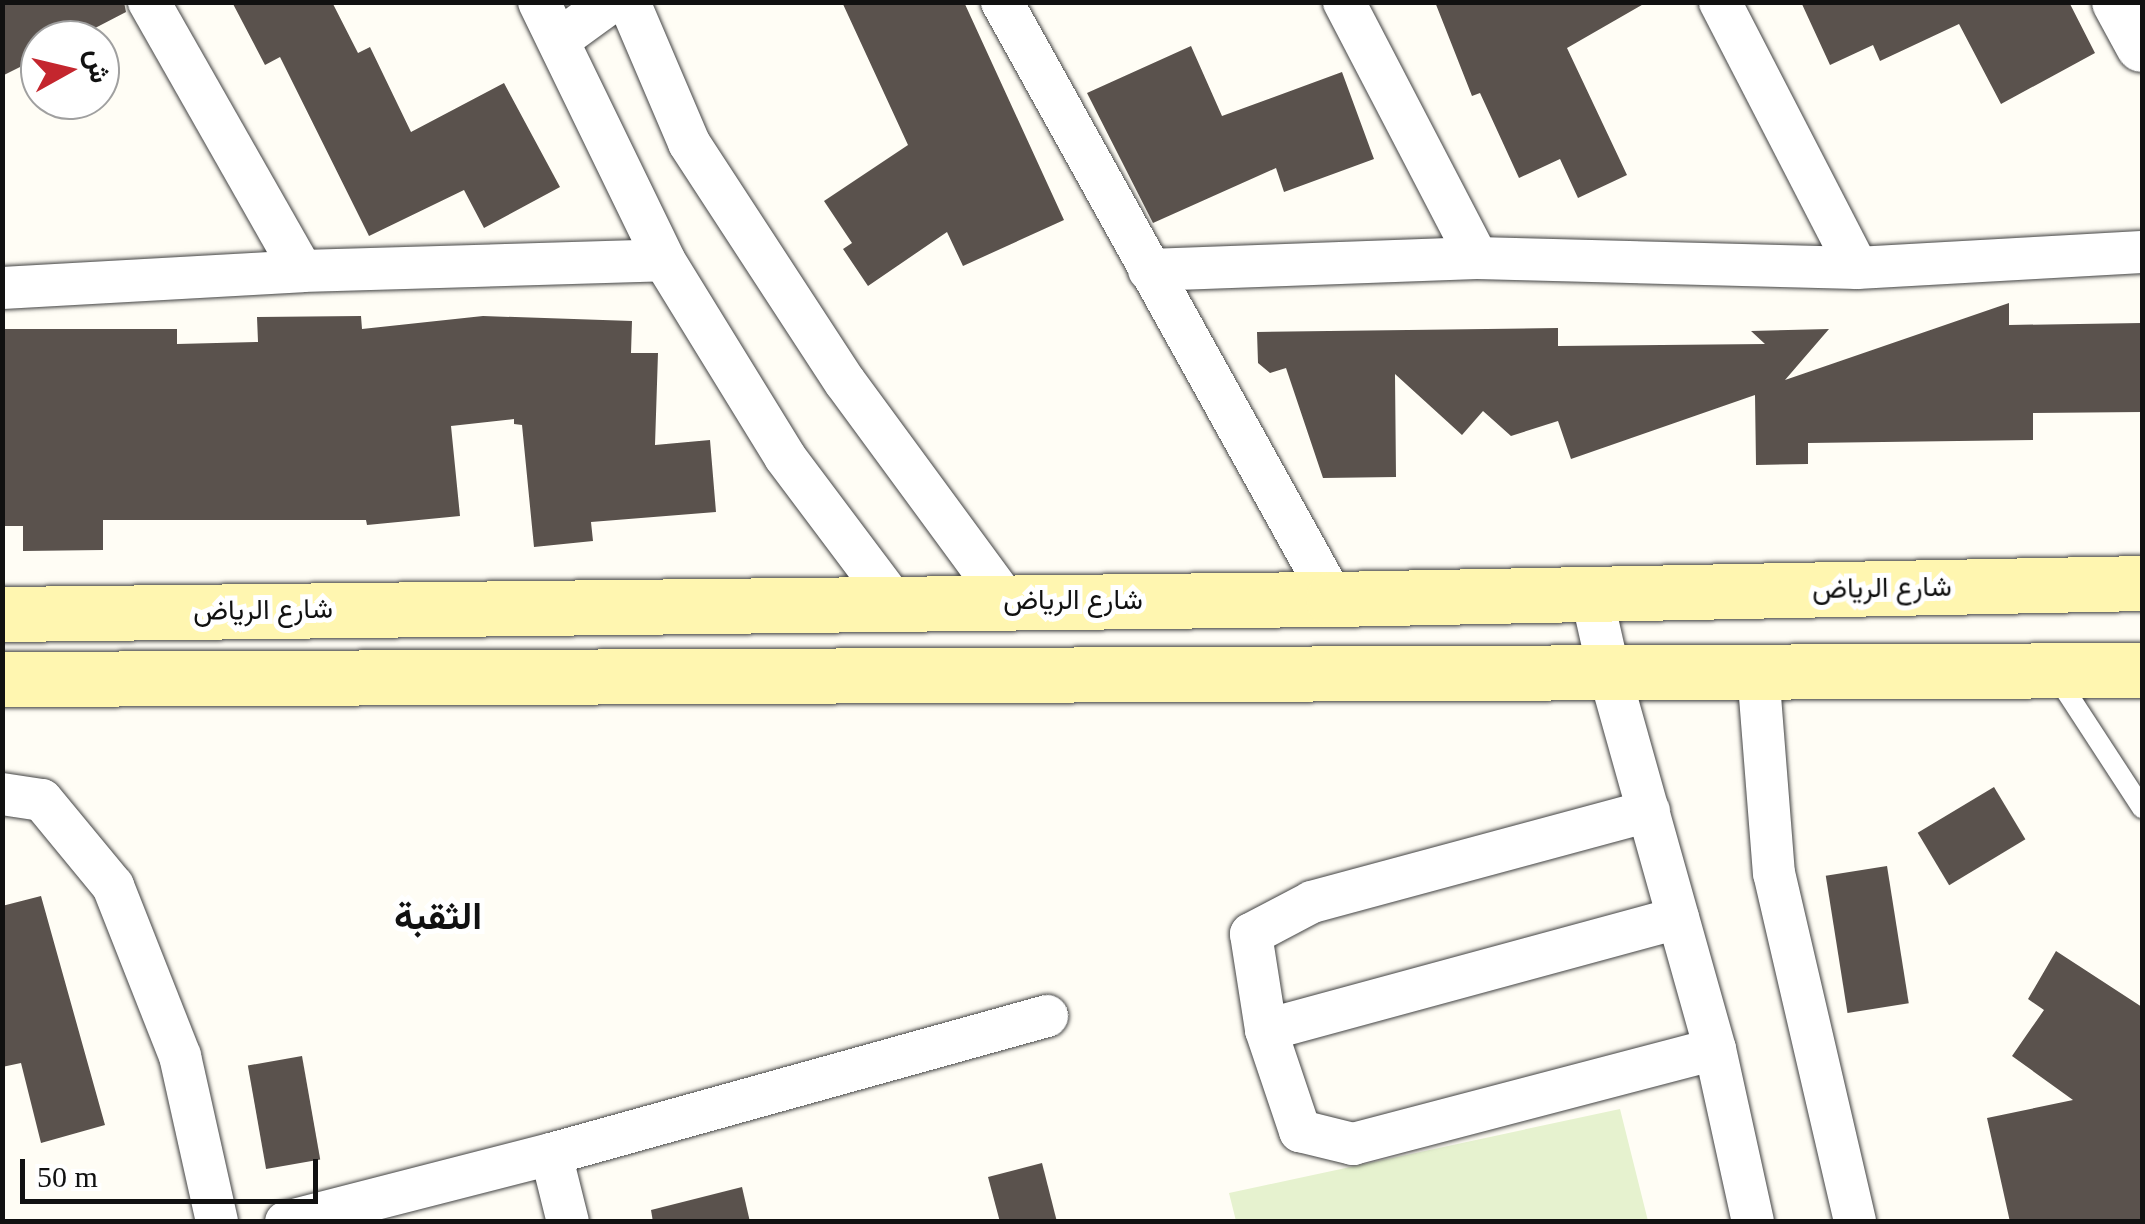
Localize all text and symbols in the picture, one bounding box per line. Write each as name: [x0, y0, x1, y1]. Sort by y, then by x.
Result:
north arrow: [20, 20, 120, 120]
text: ش: [81, 47, 116, 85]
street label: شارع الرياض: [1812, 570, 1952, 606]
street label: شارع الرياض: [1003, 583, 1143, 617]
street label: شارع الرياض: [193, 592, 333, 628]
district label: الثقبة: [394, 894, 482, 940]
scale bar: [25, 1139, 322, 1201]
text: 50 m: [37, 1160, 98, 1193]

